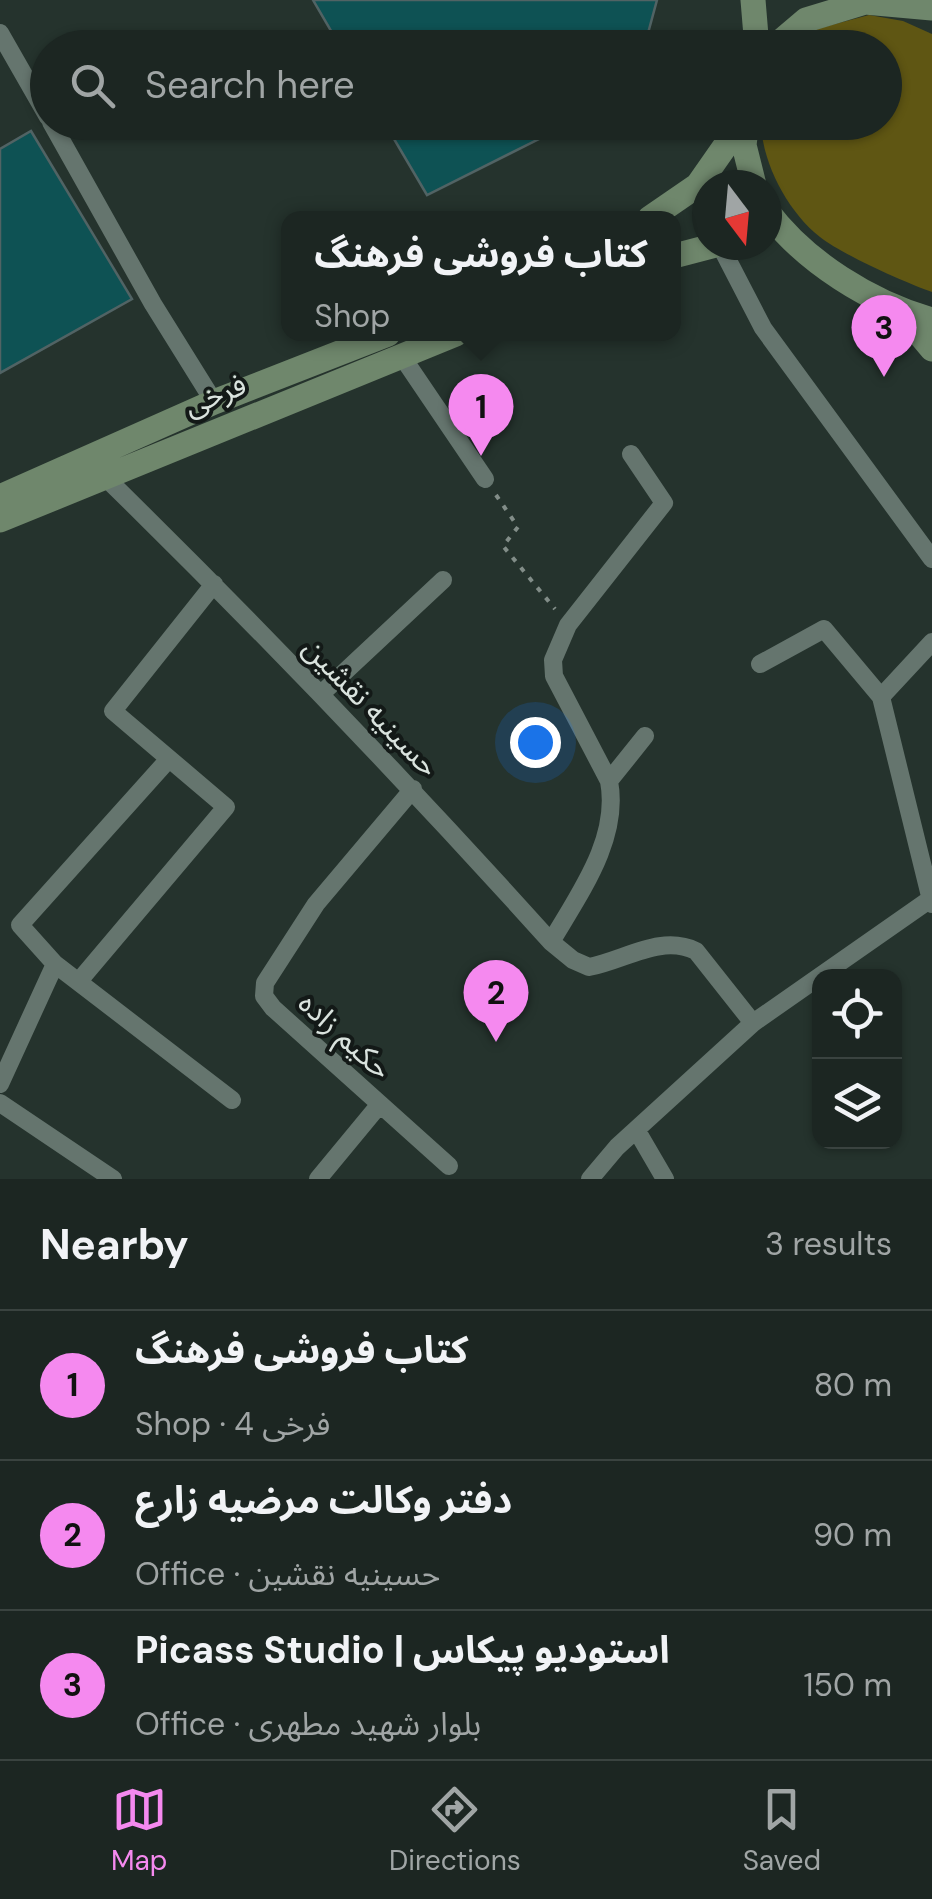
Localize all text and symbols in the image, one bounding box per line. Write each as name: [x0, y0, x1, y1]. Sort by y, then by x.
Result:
search box: [30, 30, 902, 140]
icon: search: [65, 58, 120, 113]
text: Search here: [145, 60, 355, 110]
north arrow: [692, 170, 782, 260]
popup: [281, 211, 681, 341]
text: کتاب فروشی فرهنگ: [314, 229, 648, 279]
pin: 3: [852, 294, 916, 377]
text: Shop: [314, 295, 390, 337]
street label: فرخی: [178, 364, 252, 425]
pin: 1: [448, 374, 514, 456]
street label: حسینیه نقشین: [295, 628, 448, 785]
your location: [510, 717, 561, 768]
pin: 2: [464, 960, 528, 1042]
map controls: [812, 969, 902, 1149]
button: locate: [812, 969, 902, 1059]
street label: حکیم زاده: [288, 983, 400, 1091]
button: layers: [812, 1059, 902, 1149]
text: Nearby: [40, 1217, 189, 1272]
text: 3 results: [765, 1223, 892, 1265]
text: کتاب فروشی فرهنگ: [135, 1325, 468, 1375]
text: 1: [67, 1364, 78, 1406]
text: 80 m: [814, 1364, 892, 1406]
text: Shop · فرخی 4: [135, 1403, 330, 1445]
text: دفتر وکالت مرضیه زارع: [135, 1475, 512, 1525]
text: 2: [63, 1514, 82, 1556]
text: 90 m: [813, 1514, 892, 1556]
text: Office · حسینیه نقشین: [135, 1553, 440, 1595]
text: Picass Studio | استودیو پیکاس: [135, 1625, 670, 1675]
text: 3: [63, 1664, 82, 1706]
text: 150 m: [804, 1664, 892, 1706]
text: Office · بلوار شهید مطهری: [135, 1703, 481, 1745]
tab: Map: [111, 1782, 167, 1879]
tab: Directions: [389, 1782, 521, 1879]
tab: Saved: [743, 1782, 821, 1879]

